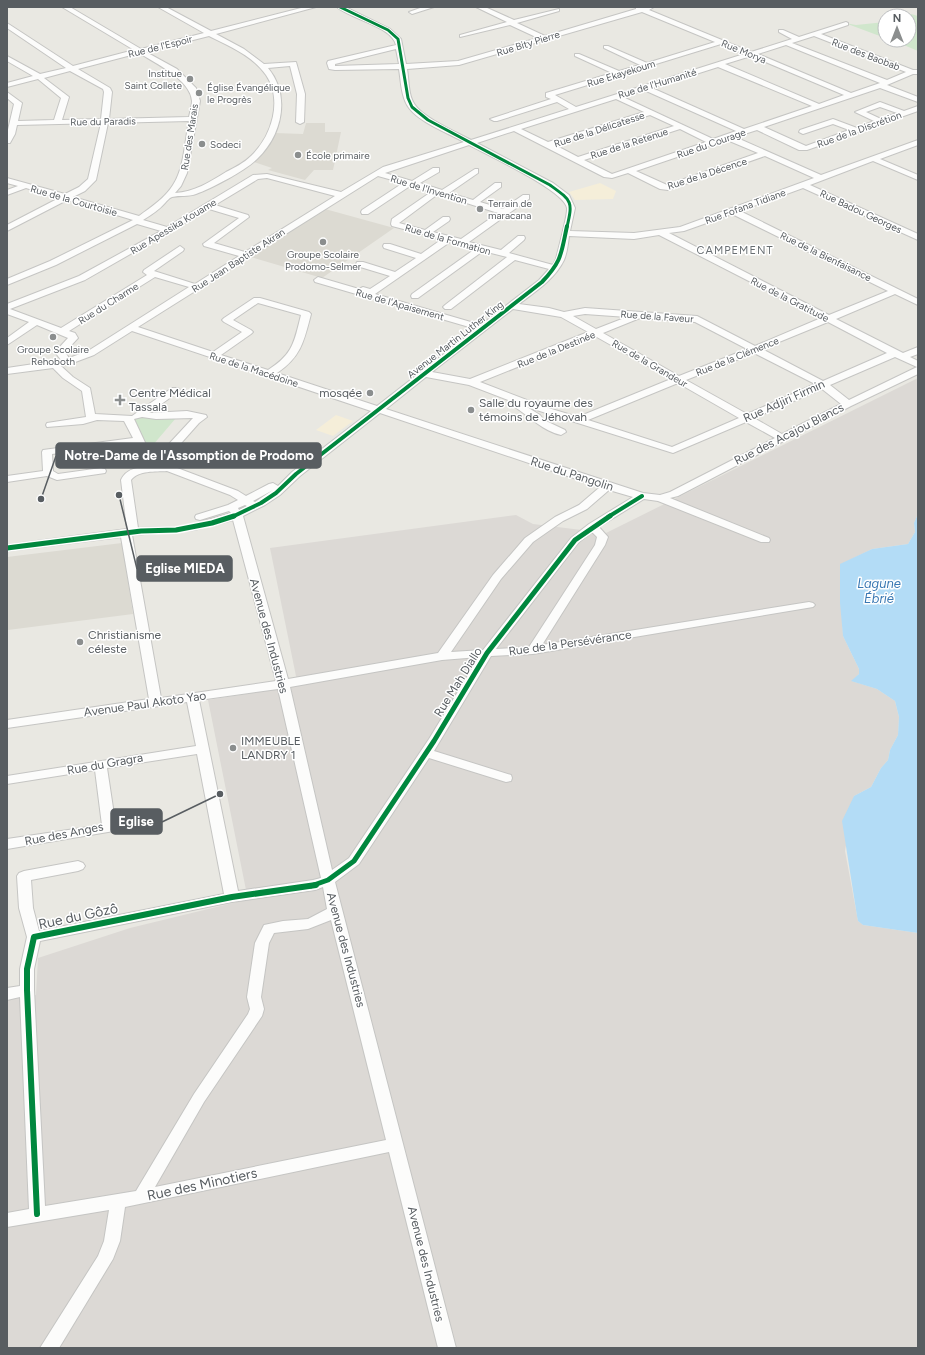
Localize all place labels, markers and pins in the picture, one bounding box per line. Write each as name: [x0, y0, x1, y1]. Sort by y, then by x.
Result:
place label: Institue Saint Collete: [125, 67, 183, 92]
marker: Institue Saint Collete: [185, 74, 195, 84]
place label: Église Évangélique le Progrès: [207, 81, 291, 106]
marker: Église Évangélique le Progrès: [194, 88, 204, 98]
place label: Sodeci: [210, 138, 241, 151]
marker: Sodeci: [197, 139, 207, 149]
place label: École primaire: [306, 149, 370, 162]
marker: École primaire: [293, 150, 303, 160]
place label: Terrain de maracana: [488, 197, 532, 222]
marker: Terrain de maracana: [475, 204, 485, 214]
marker: Groupe Scolaire Prodomo-Selmer: [318, 237, 328, 247]
place label: Groupe Scolaire Prodomo-Selmer: [285, 248, 362, 273]
marker: Groupe Scolaire Rehoboth: [48, 332, 58, 342]
place label: Groupe Scolaire Rehoboth: [17, 343, 90, 368]
place label: Centre Médical Tassala: [129, 386, 211, 414]
place label: mosqée: [319, 386, 362, 400]
marker: mosqée: [365, 388, 375, 398]
marker: Centre Médical Tassala: [114, 394, 126, 406]
place label: Salle du royaume des témoins de Jéhovah: [479, 396, 593, 424]
marker: Salle du royaume des témoins de Jéhovah: [466, 405, 476, 415]
callout: Notre-Dame de l'Assomption de Prodomo: [56, 443, 321, 468]
callout: Eglise MIEDA: [137, 556, 232, 581]
place label: Christianisme céleste: [88, 628, 162, 656]
marker: Christianisme céleste: [75, 637, 85, 647]
place label: IMMEUBLE LANDRY 1: [241, 734, 301, 762]
marker: IMMEUBLE LANDRY 1: [228, 743, 238, 753]
callout: Eglise: [111, 809, 162, 834]

